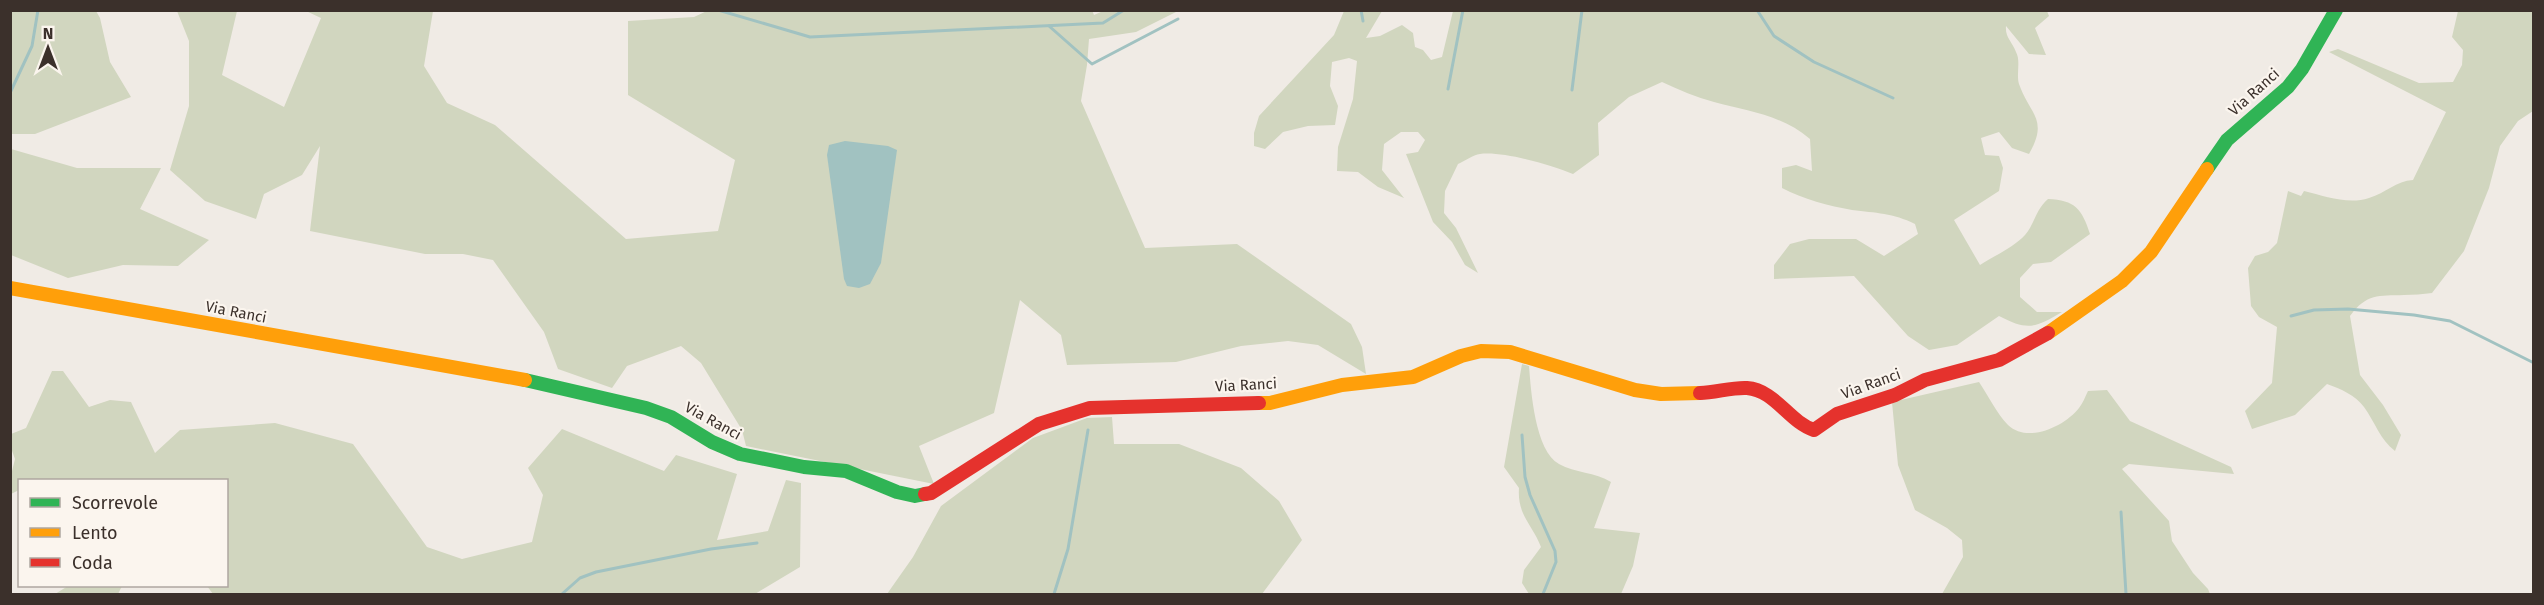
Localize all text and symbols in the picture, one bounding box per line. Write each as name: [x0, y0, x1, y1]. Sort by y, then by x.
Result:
north arrow: [18, 18, 78, 78]
text: N: [43, 24, 53, 43]
street label: Via Ranci: [2225, 65, 2283, 119]
street label: Via Ranci: [204, 297, 268, 327]
street label: Via Ranci: [1839, 365, 1903, 403]
street label: Via Ranci: [1215, 374, 1277, 396]
street label: Via Ranci: [682, 398, 744, 444]
legend: [18, 479, 228, 587]
text: Scorrevole: [72, 492, 158, 514]
text: Lento: [72, 522, 118, 544]
text: Coda: [72, 552, 113, 574]

